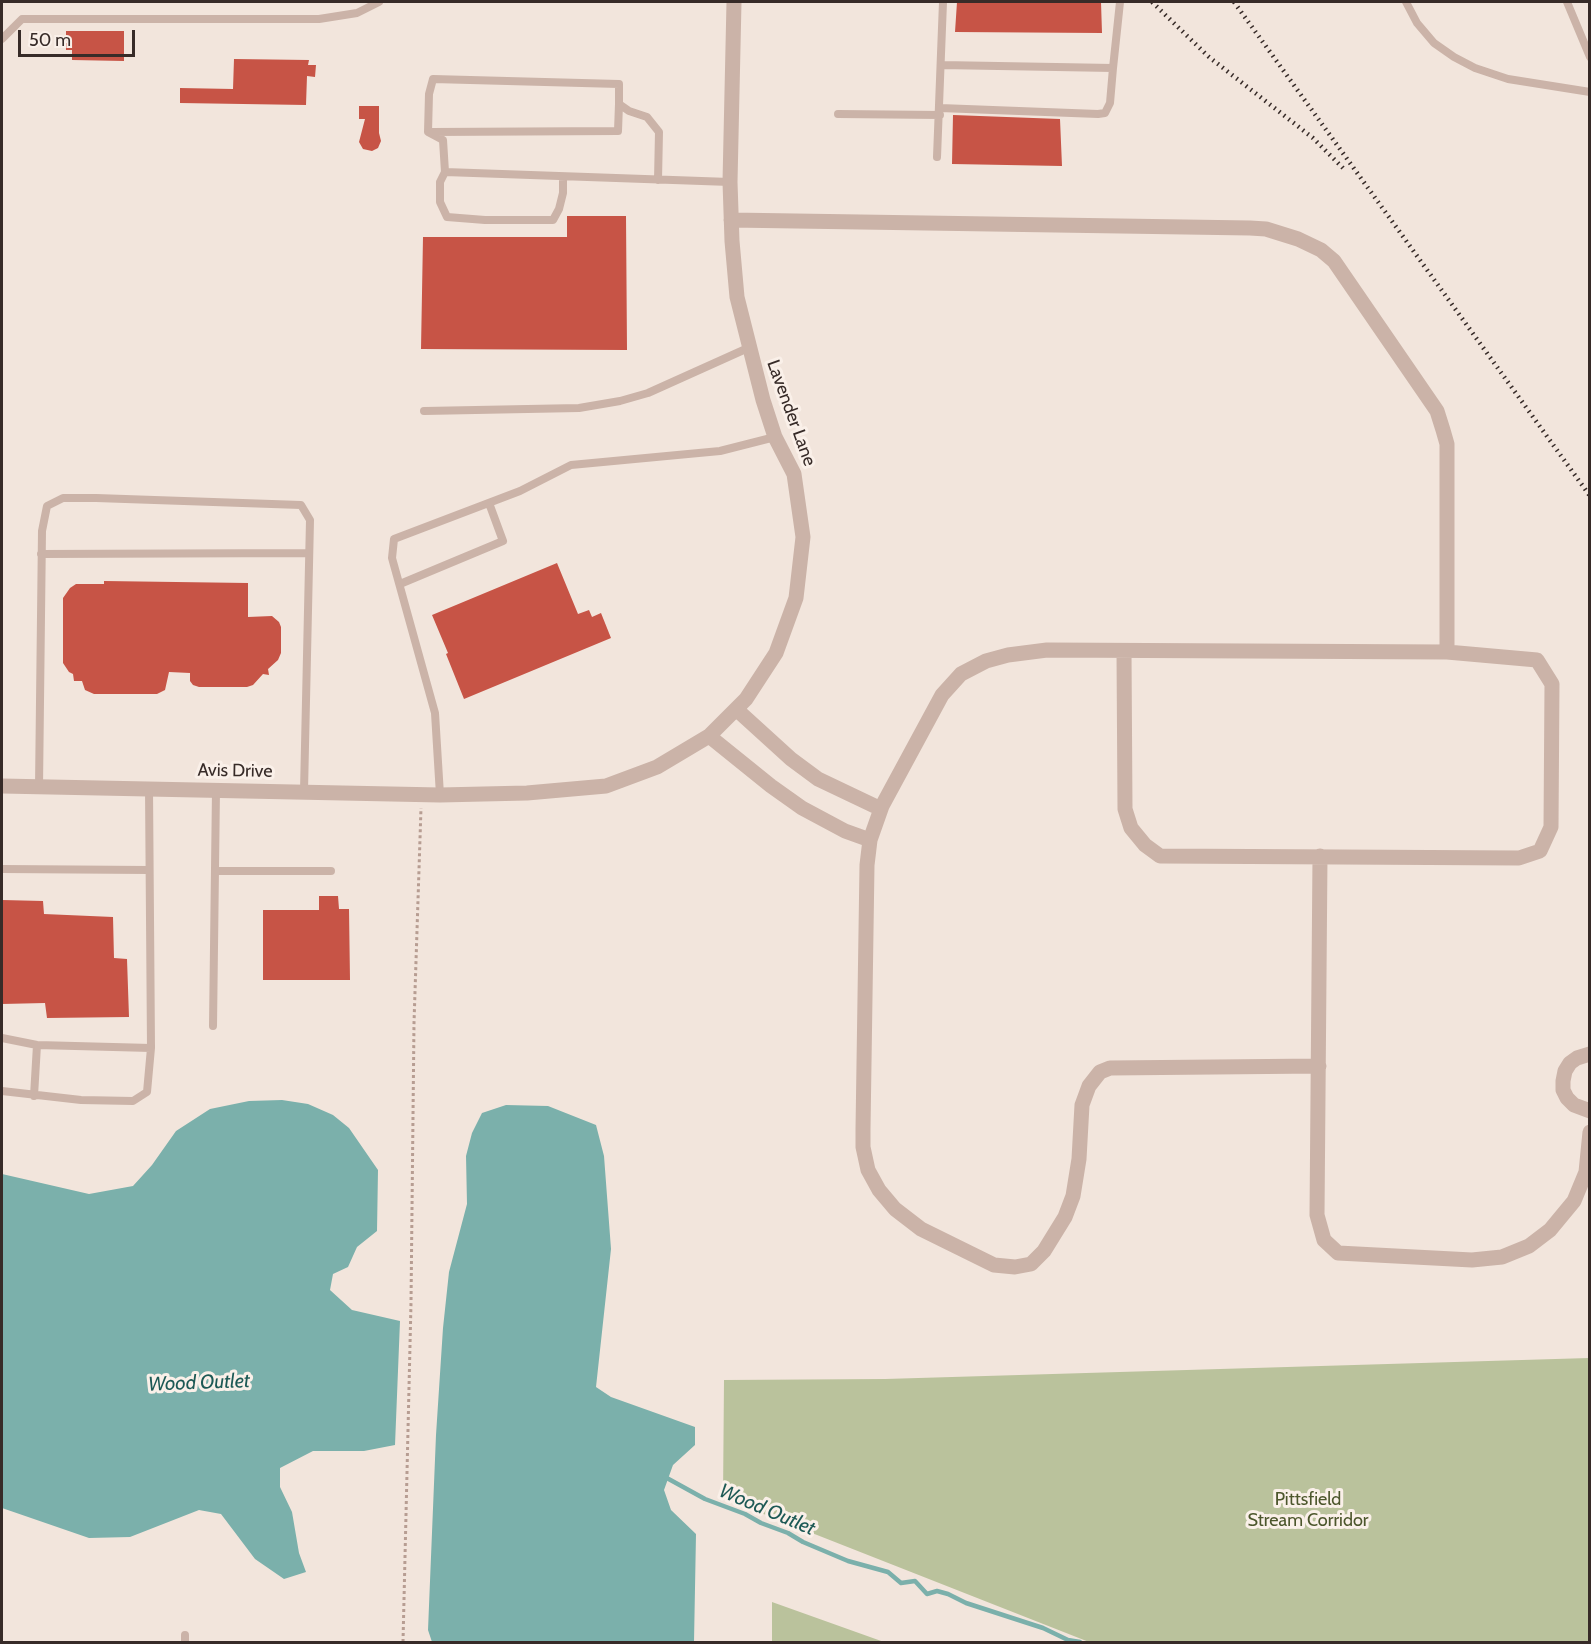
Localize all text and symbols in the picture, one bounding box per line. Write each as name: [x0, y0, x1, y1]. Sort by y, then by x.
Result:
scale bar: [21, 18, 138, 56]
text: 50 m: [29, 29, 71, 51]
street label: Lavender Lane: [762, 357, 820, 469]
street label: Avis Drive: [197, 760, 273, 782]
water label: Wood Outlet: [148, 1369, 250, 1397]
water label: Wood Outlet: [715, 1479, 819, 1541]
park label: Pittsfield Stream Corridor: [1248, 1489, 1368, 1532]

